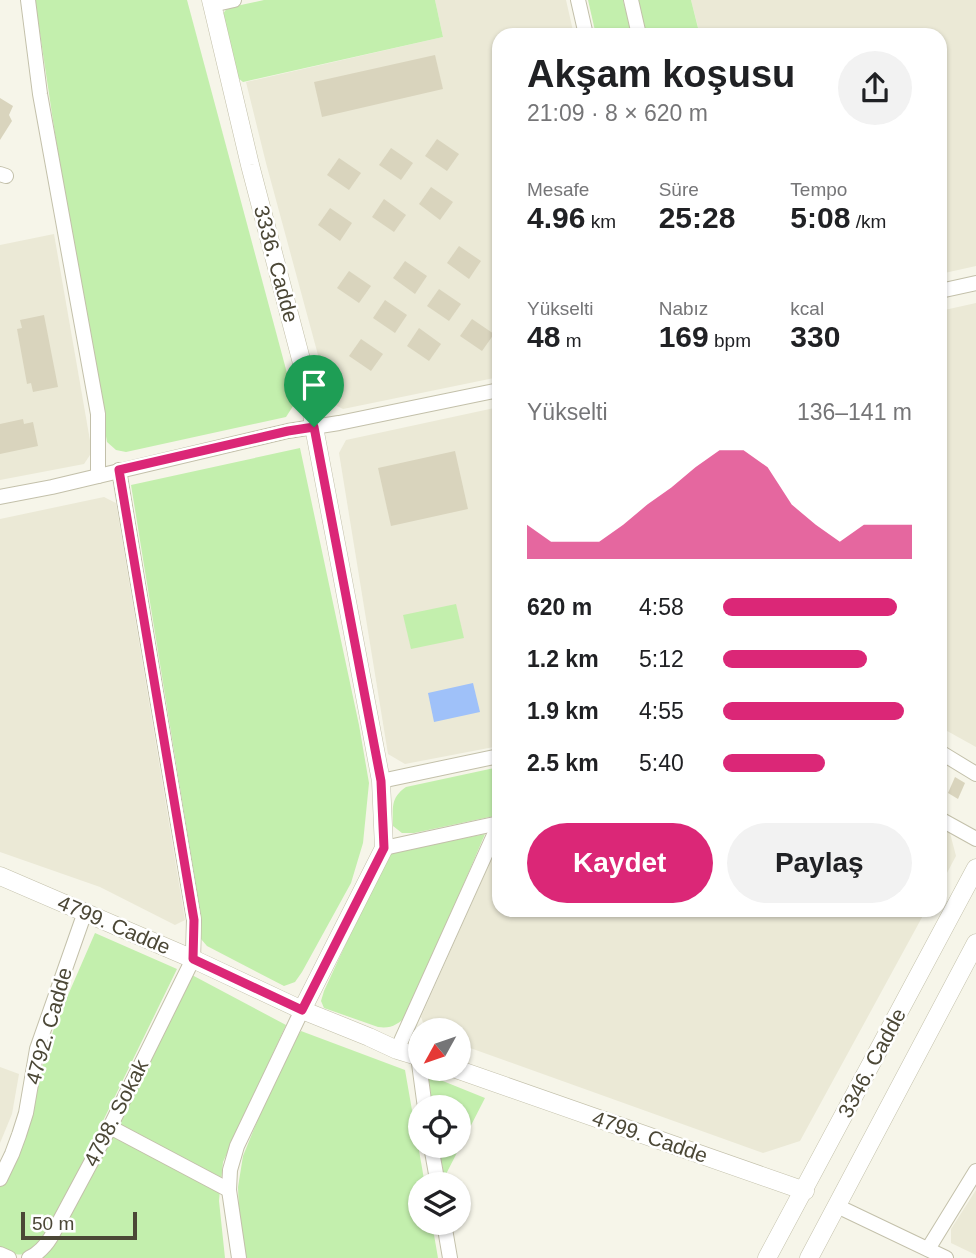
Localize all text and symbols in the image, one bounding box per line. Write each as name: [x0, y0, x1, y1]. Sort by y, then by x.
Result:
button: share: [838, 51, 912, 125]
text: Akşam koşusu: [527, 53, 795, 95]
text: 21:09 · 8 × 620 m: [527, 100, 708, 126]
text: Mesafe: [527, 179, 589, 200]
text: Süre: [659, 179, 699, 200]
text: Tempo: [790, 179, 847, 200]
text: 4.96: [527, 201, 585, 234]
text: 25:28: [659, 201, 735, 234]
text: 5:08: [790, 201, 850, 234]
street label: 3336. Cadde: [250, 203, 303, 325]
text: km: [585, 211, 616, 232]
text: /km: [850, 211, 886, 232]
text: Yükselti: [527, 298, 594, 319]
text: Nabız: [659, 298, 708, 319]
text: kcal: [790, 298, 824, 319]
text: 48: [527, 320, 560, 353]
text: 169: [659, 320, 709, 353]
text: 330: [790, 320, 840, 353]
text: m: [560, 330, 581, 351]
text: bpm: [709, 330, 751, 351]
pin: [284, 355, 344, 427]
icon: arrive: [295, 366, 333, 404]
text: Yükselti: [527, 399, 608, 425]
text: 136–141 m: [797, 399, 912, 425]
text: 620 m: [527, 594, 592, 620]
text: 4:58: [639, 594, 684, 620]
text: 1.2 km: [527, 646, 599, 672]
text: 5:12: [639, 646, 684, 672]
text: 1.9 km: [527, 698, 599, 724]
text: 4:55: [639, 698, 684, 724]
text: 2.5 km: [527, 750, 599, 776]
text: 5:40: [639, 750, 684, 776]
button: Kaydet: [527, 823, 713, 903]
button: Paylaş: [727, 823, 912, 903]
street label: 4799. Cadde: [54, 890, 174, 959]
street label: 4792. Cadde: [21, 965, 76, 1087]
street label: 3346. Cadde: [833, 1004, 910, 1121]
north arrow: [408, 1018, 471, 1082]
map controls: [408, 1018, 471, 1235]
street label: 4798. Sokak: [79, 1055, 153, 1170]
button: locate: [408, 1095, 471, 1158]
street label: 4799. Cadde: [590, 1106, 711, 1167]
button: layers: [408, 1172, 471, 1235]
scale bar: [21, 1209, 136, 1241]
text: 50 m: [32, 1213, 74, 1234]

